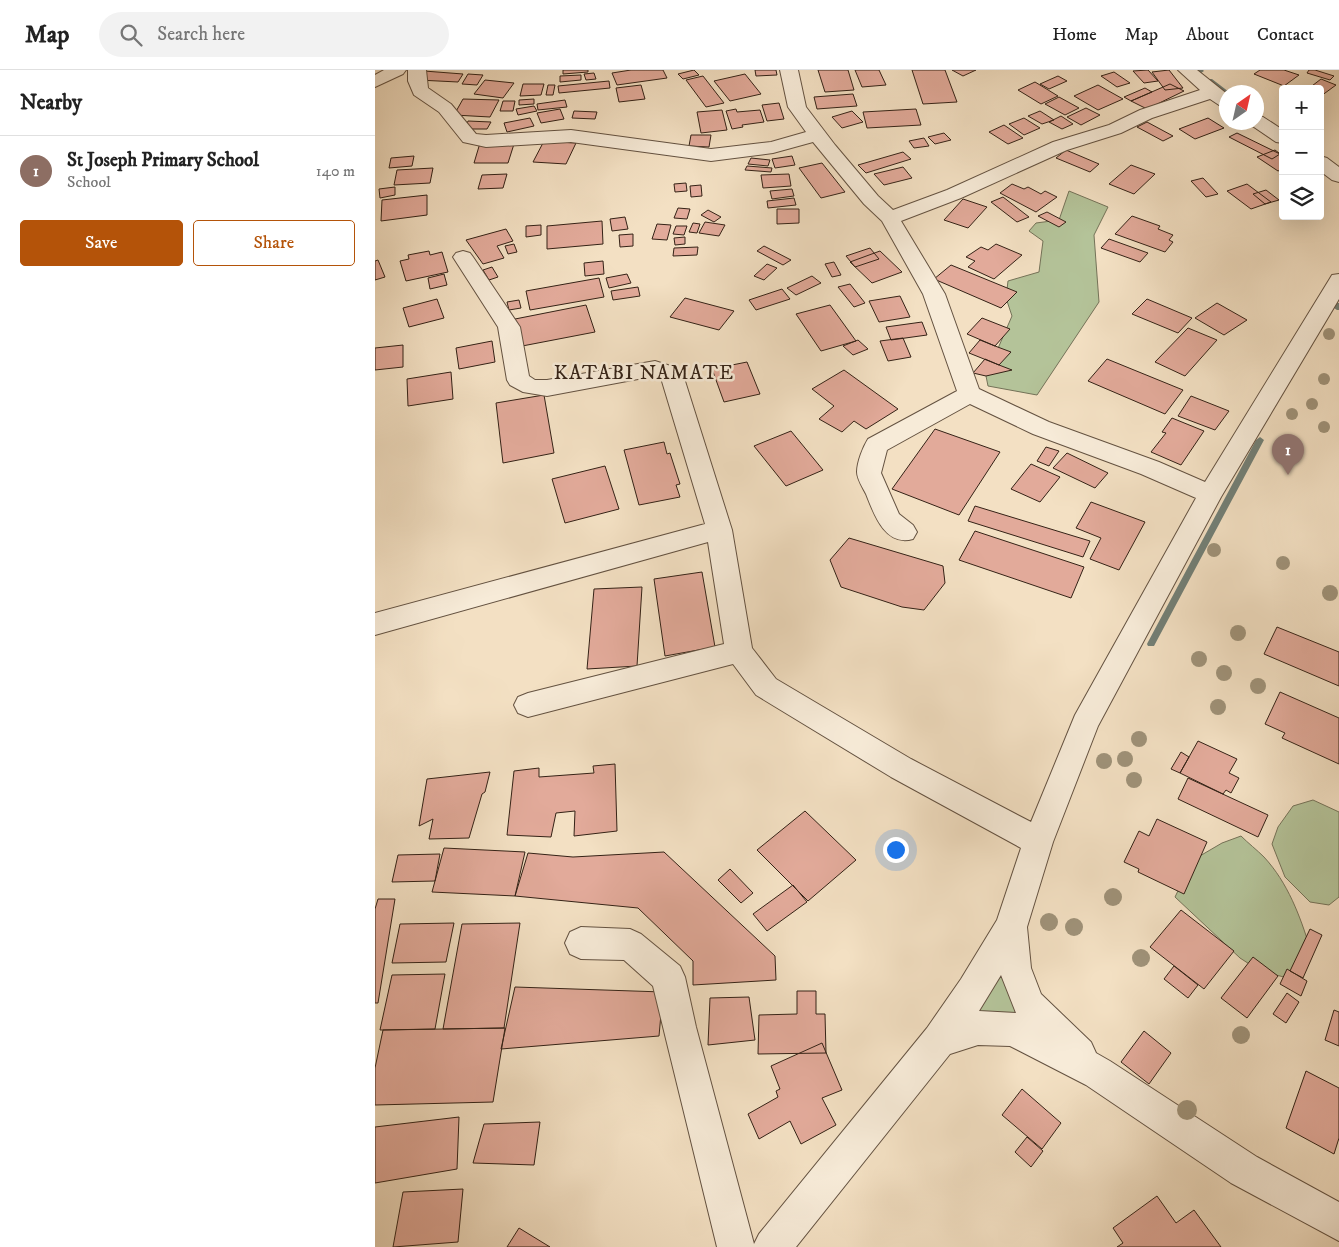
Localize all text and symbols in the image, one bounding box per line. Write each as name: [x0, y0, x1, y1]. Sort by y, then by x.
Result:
search box: [99, 12, 449, 57]
text: Map: [25, 20, 69, 50]
icon: search: [117, 21, 145, 49]
text: Search here: [157, 23, 245, 46]
text: Home: [1052, 24, 1097, 46]
text: Map: [1125, 24, 1158, 46]
text: About: [1186, 24, 1229, 46]
text: Contact: [1257, 24, 1314, 46]
north arrow: [1219, 85, 1264, 130]
map controls: [1279, 85, 1324, 220]
button: +: [1279, 85, 1324, 130]
text: Nearby: [20, 90, 82, 116]
button: −: [1279, 130, 1324, 175]
text: St Joseph Primary School: [67, 149, 259, 172]
text: 1: [33, 161, 39, 181]
text: 140 m: [316, 161, 355, 181]
text: School: [67, 172, 111, 192]
button: layers: [1279, 175, 1324, 220]
button: Save: [20, 220, 183, 266]
button: Share: [193, 220, 355, 266]
district label: KATABI NAMATE: [554, 361, 734, 386]
pin: 1: [1272, 434, 1304, 475]
your location: [883, 837, 909, 863]

